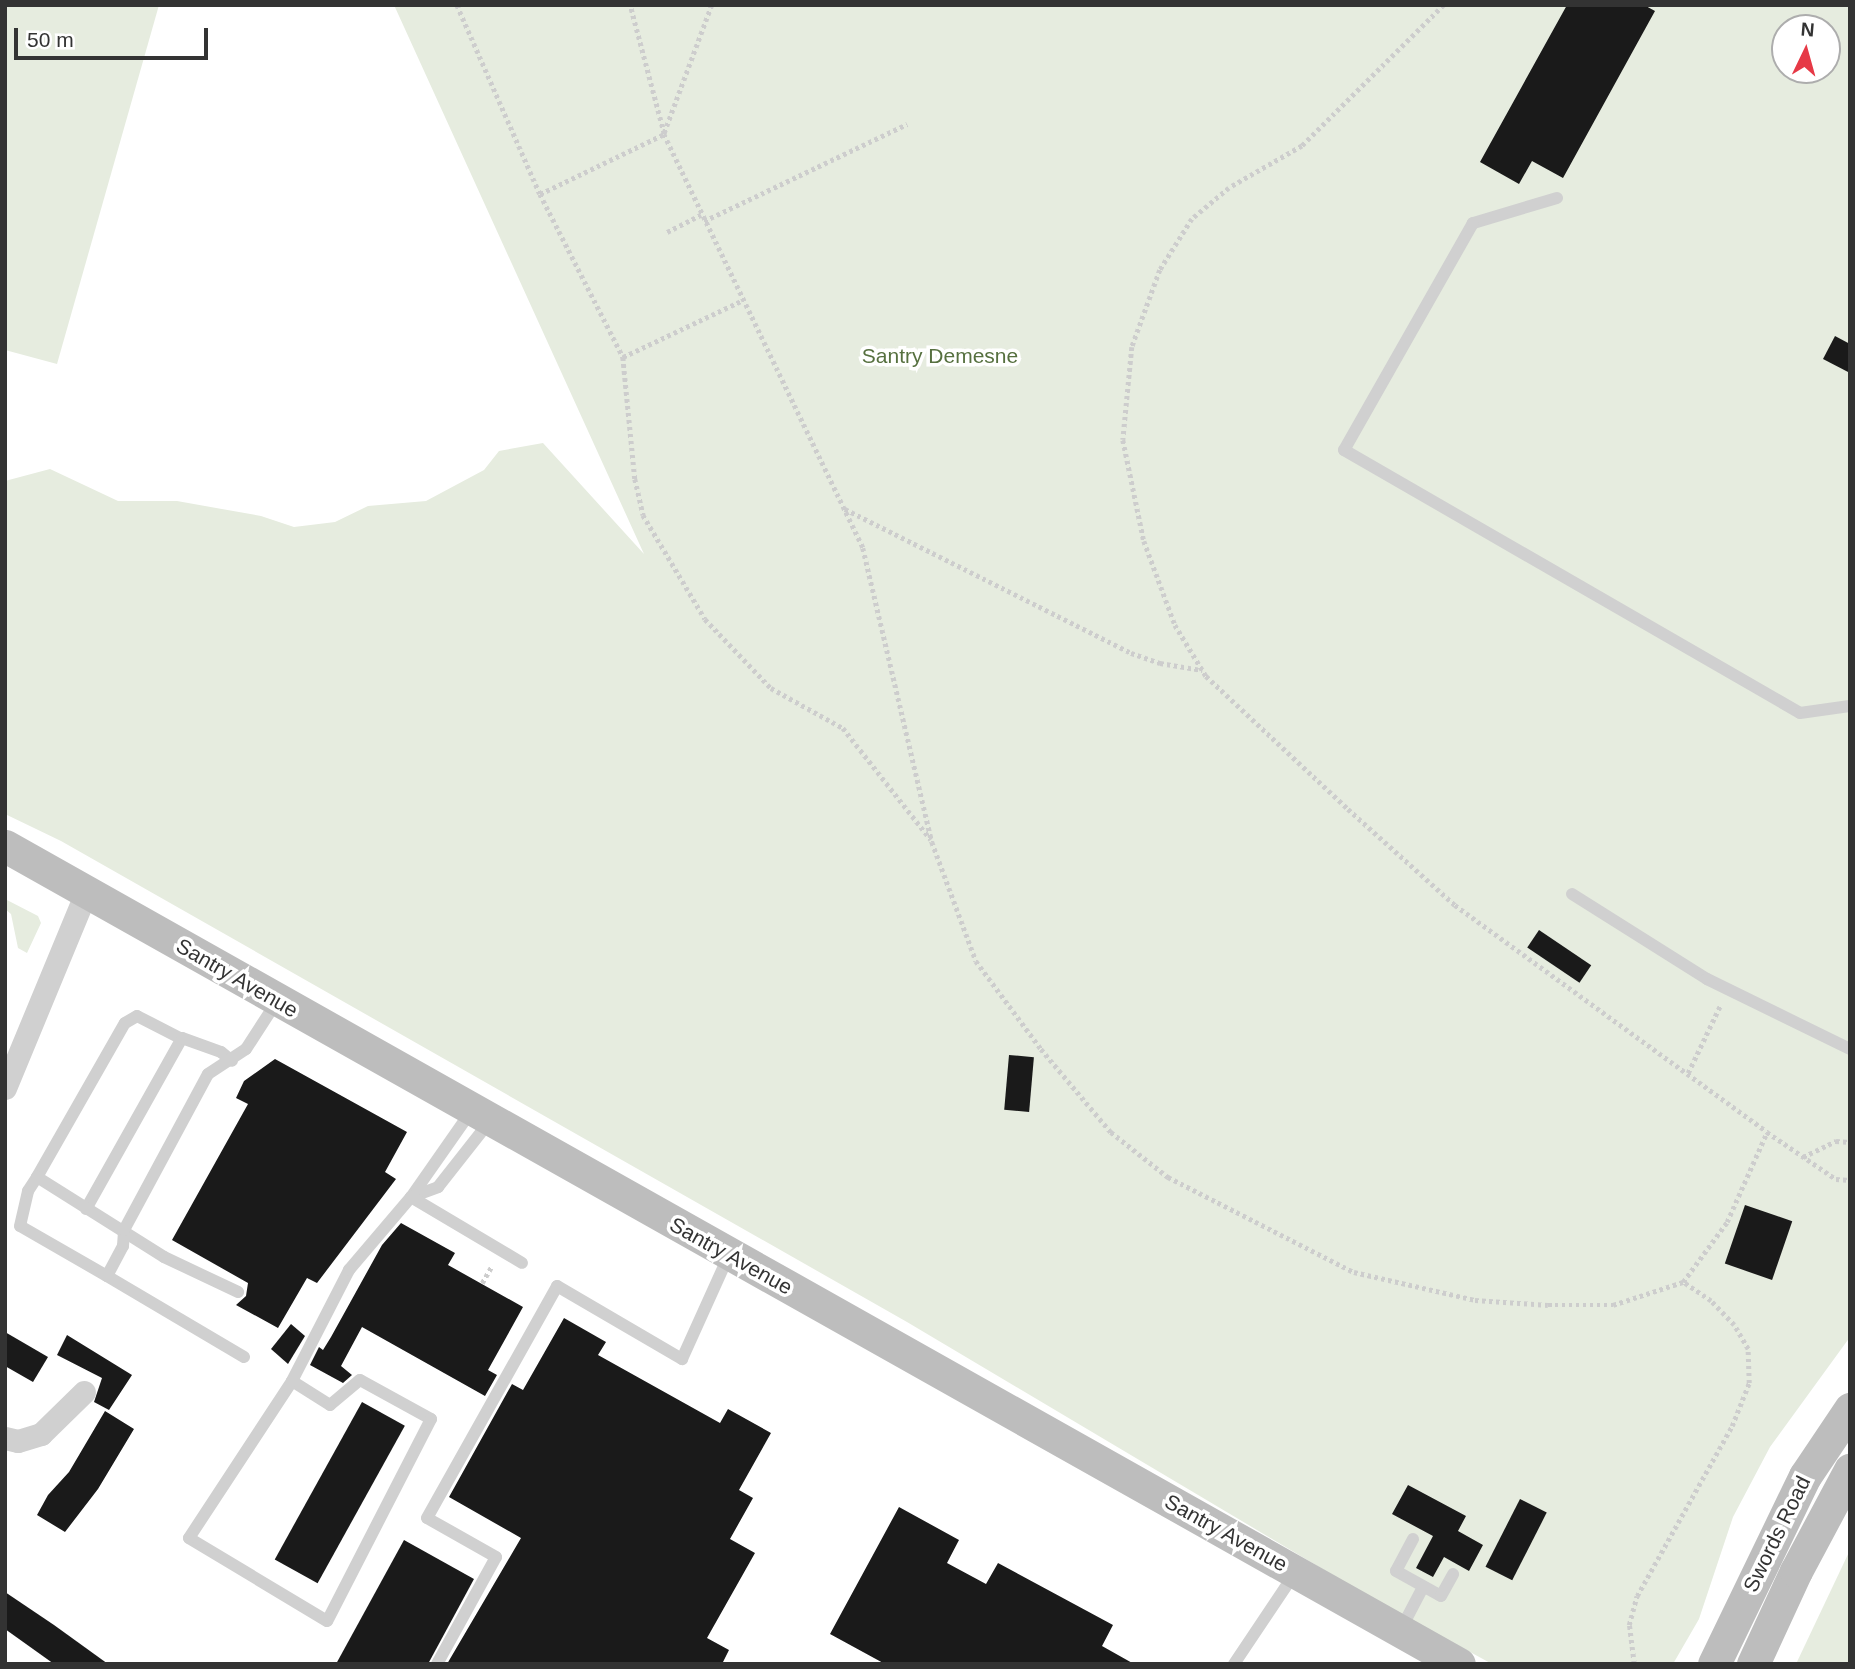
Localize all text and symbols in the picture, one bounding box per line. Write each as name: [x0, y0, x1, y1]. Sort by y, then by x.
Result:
scale bar: [18, 14, 212, 58]
north arrow: [1771, 14, 1841, 84]
text: N: [1800, 19, 1815, 41]
text: 50 m: [27, 28, 74, 51]
park label: Santry Demesne: [862, 343, 1018, 369]
street label: Santry Avenue: [171, 933, 303, 1023]
street label: Santry Avenue: [665, 1212, 797, 1300]
street label: Swords Road: [1738, 1472, 1816, 1596]
street label: Santry Avenue: [1160, 1489, 1292, 1577]

